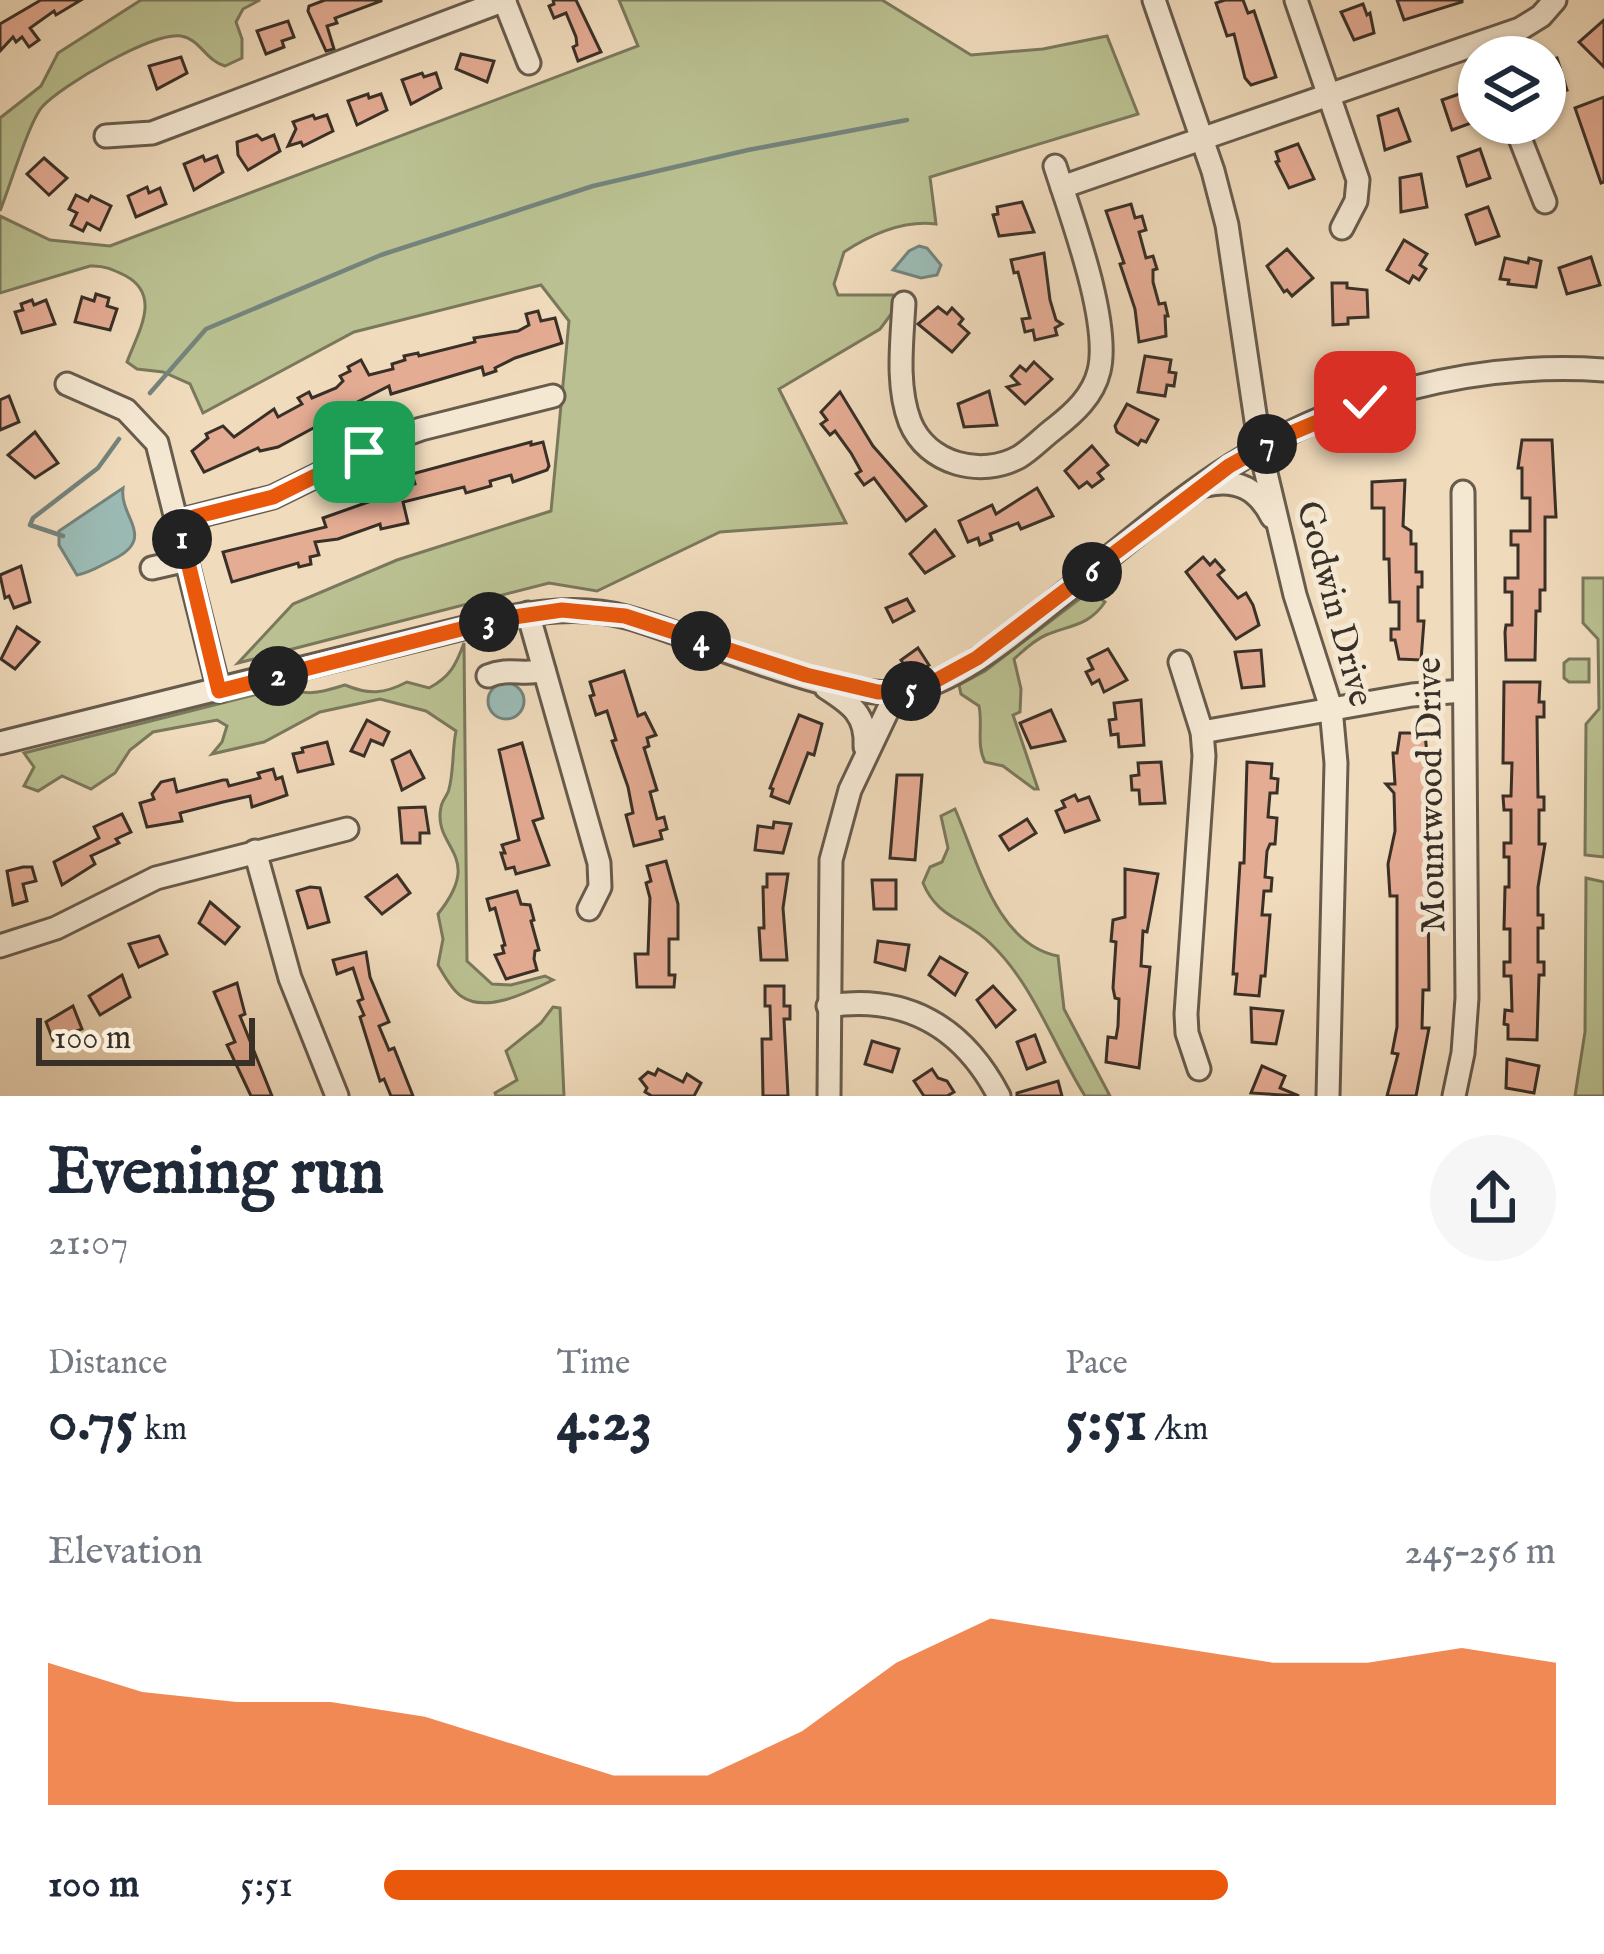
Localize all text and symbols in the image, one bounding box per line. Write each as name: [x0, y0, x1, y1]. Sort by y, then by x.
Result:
map controls: [1458, 36, 1566, 144]
button: layers: [1458, 36, 1566, 144]
pin: [1314, 351, 1416, 453]
icon: check: [1332, 369, 1398, 435]
pin: [313, 401, 415, 503]
pin: 7: [1237, 414, 1297, 474]
icon: arrive: [331, 419, 397, 485]
text: 7: [1259, 423, 1275, 465]
street label: Godwin Drive: [1284, 496, 1384, 712]
pin: 1: [152, 509, 212, 569]
text: 1: [176, 518, 188, 560]
pin: 6: [1062, 542, 1122, 602]
text: 6: [1085, 551, 1099, 593]
pin: 3: [459, 592, 519, 652]
text: 3: [483, 601, 495, 643]
pin: 4: [671, 611, 731, 671]
text: 4: [693, 620, 709, 662]
pin: 2: [248, 646, 308, 706]
text: 2: [270, 655, 286, 697]
street label: Mountwood Drive: [1407, 657, 1457, 933]
pin: 5: [881, 661, 941, 721]
text: 5: [905, 670, 917, 712]
scale bar: [36, 1012, 255, 1065]
text: 100 m: [54, 1018, 131, 1060]
text: Evening run: [48, 1132, 384, 1216]
button: share: [1430, 1135, 1556, 1261]
text: 21:07: [48, 1219, 129, 1268]
text: Distance: [48, 1343, 167, 1385]
text: Time: [557, 1343, 630, 1385]
text: Pace: [1065, 1343, 1128, 1385]
text: 0.75: [48, 1385, 137, 1461]
text: 4:23: [557, 1385, 652, 1461]
text: 5:51: [1065, 1385, 1147, 1461]
text: km: [137, 1409, 187, 1451]
text: /km: [1147, 1409, 1209, 1451]
text: Elevation: [48, 1528, 203, 1577]
text: 245–256 m: [1404, 1528, 1556, 1577]
text: 100 m: [48, 1861, 139, 1910]
text: 5:51: [240, 1861, 293, 1910]

